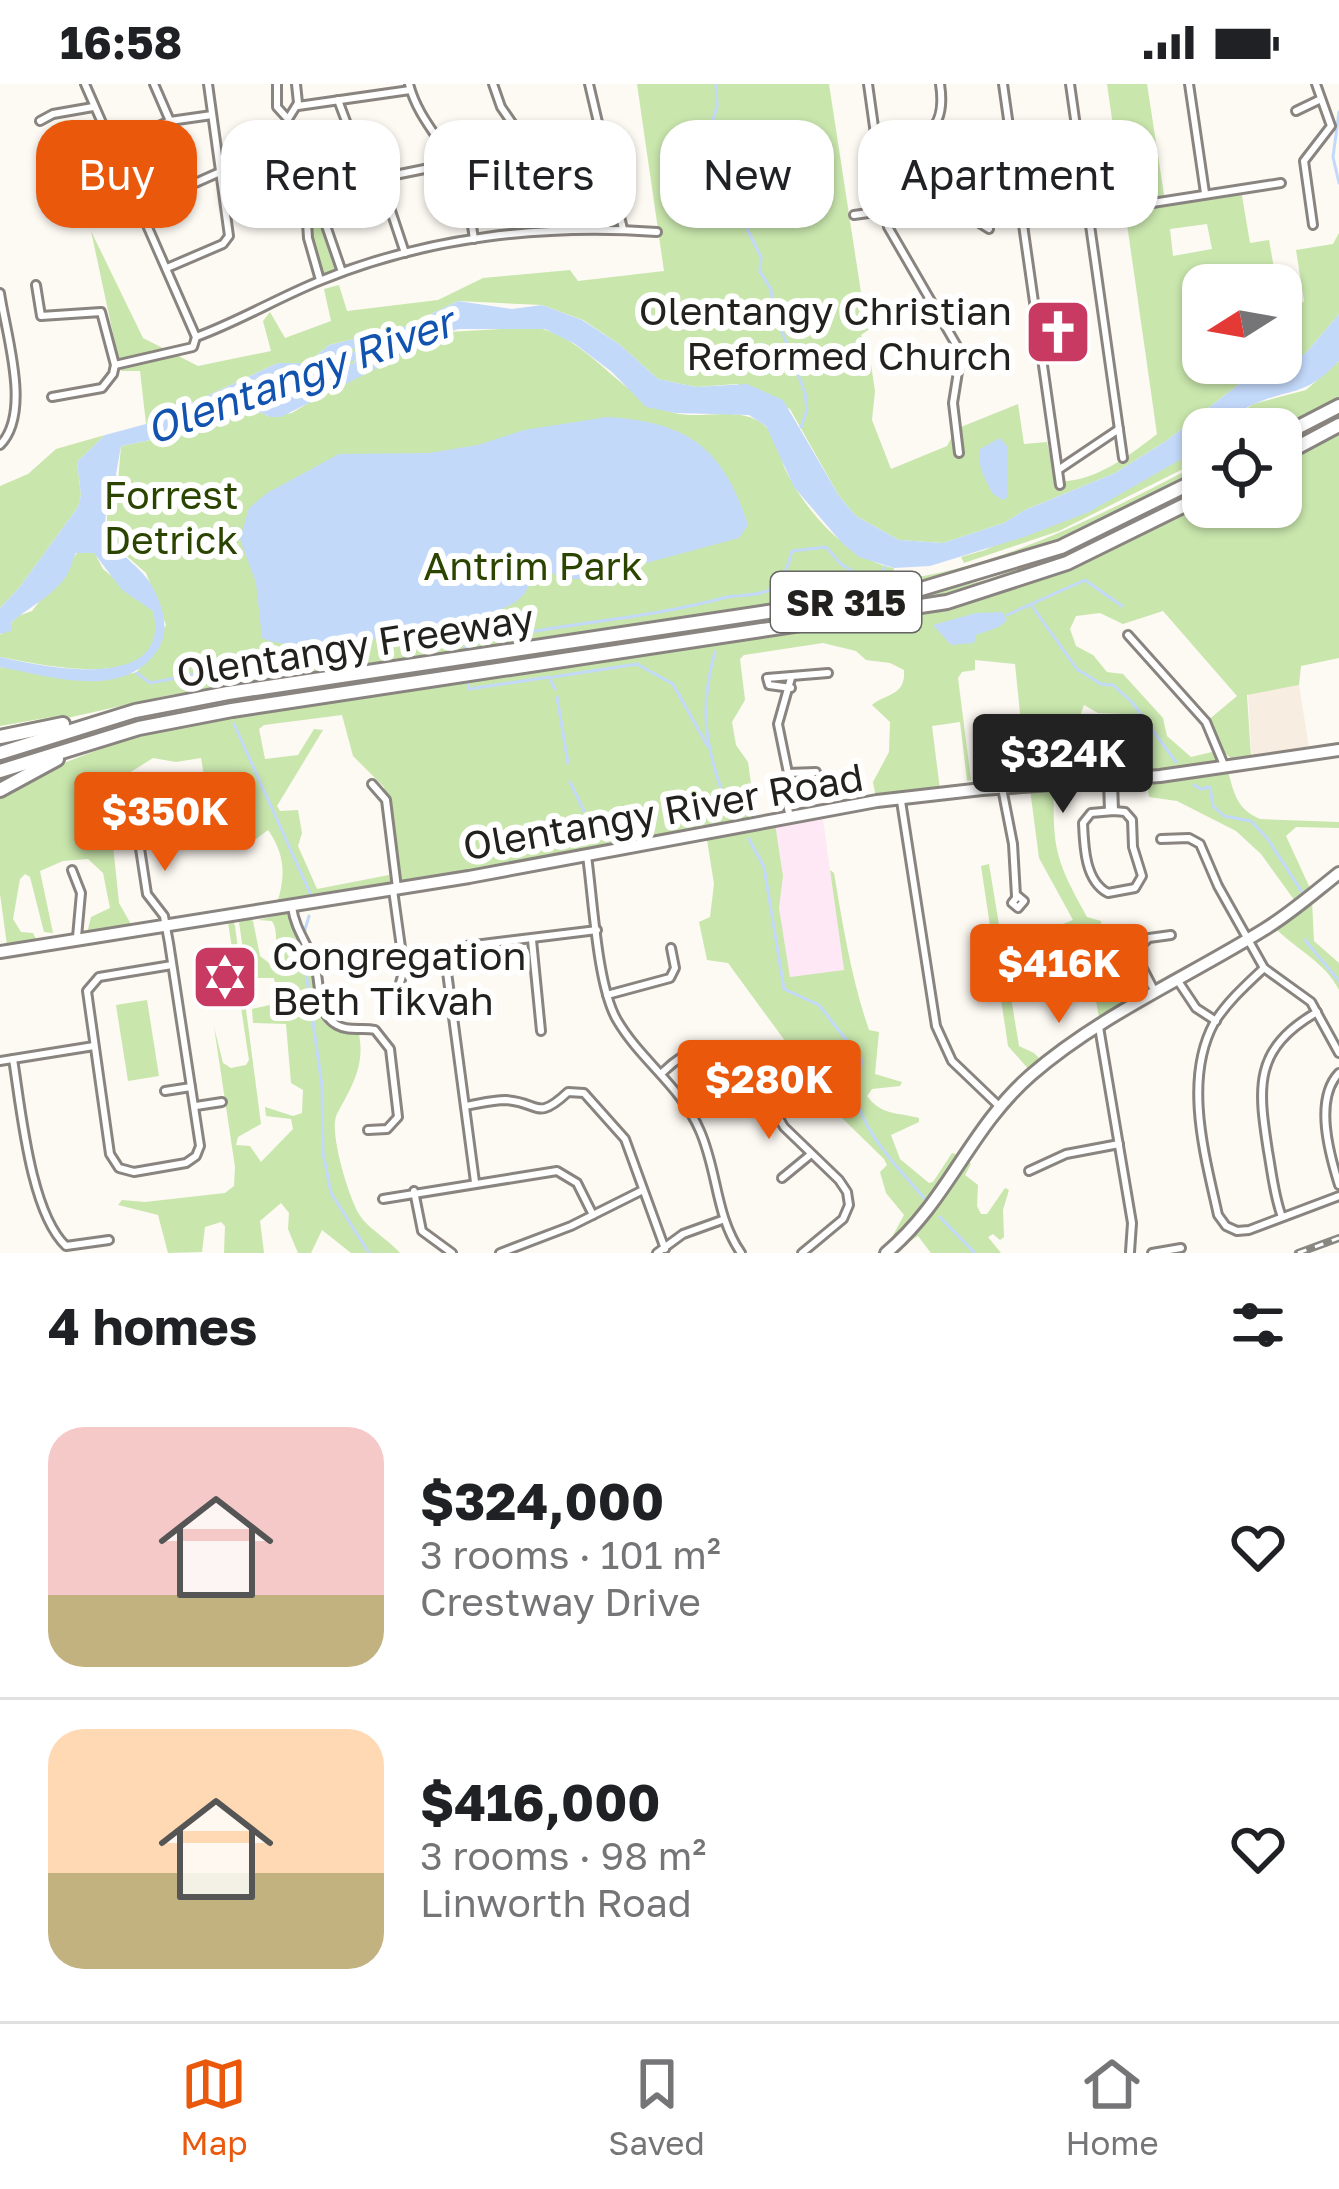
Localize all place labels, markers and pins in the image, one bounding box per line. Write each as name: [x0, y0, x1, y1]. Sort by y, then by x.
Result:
place label: Olentangy Christian Reformed Church: [639, 287, 1012, 379]
church icon: Olentangy Christian Reformed Church: [1023, 297, 1093, 367]
pin: $324K: [979, 714, 1147, 816]
pin: $350K: [81, 772, 249, 874]
pin: $416K: [975, 924, 1143, 1026]
place label: Congregation Beth Tikvah: [272, 932, 526, 1024]
synagogue icon: Congregation Beth Tikvah: [190, 942, 260, 1012]
pin: $280K: [685, 1040, 853, 1142]

